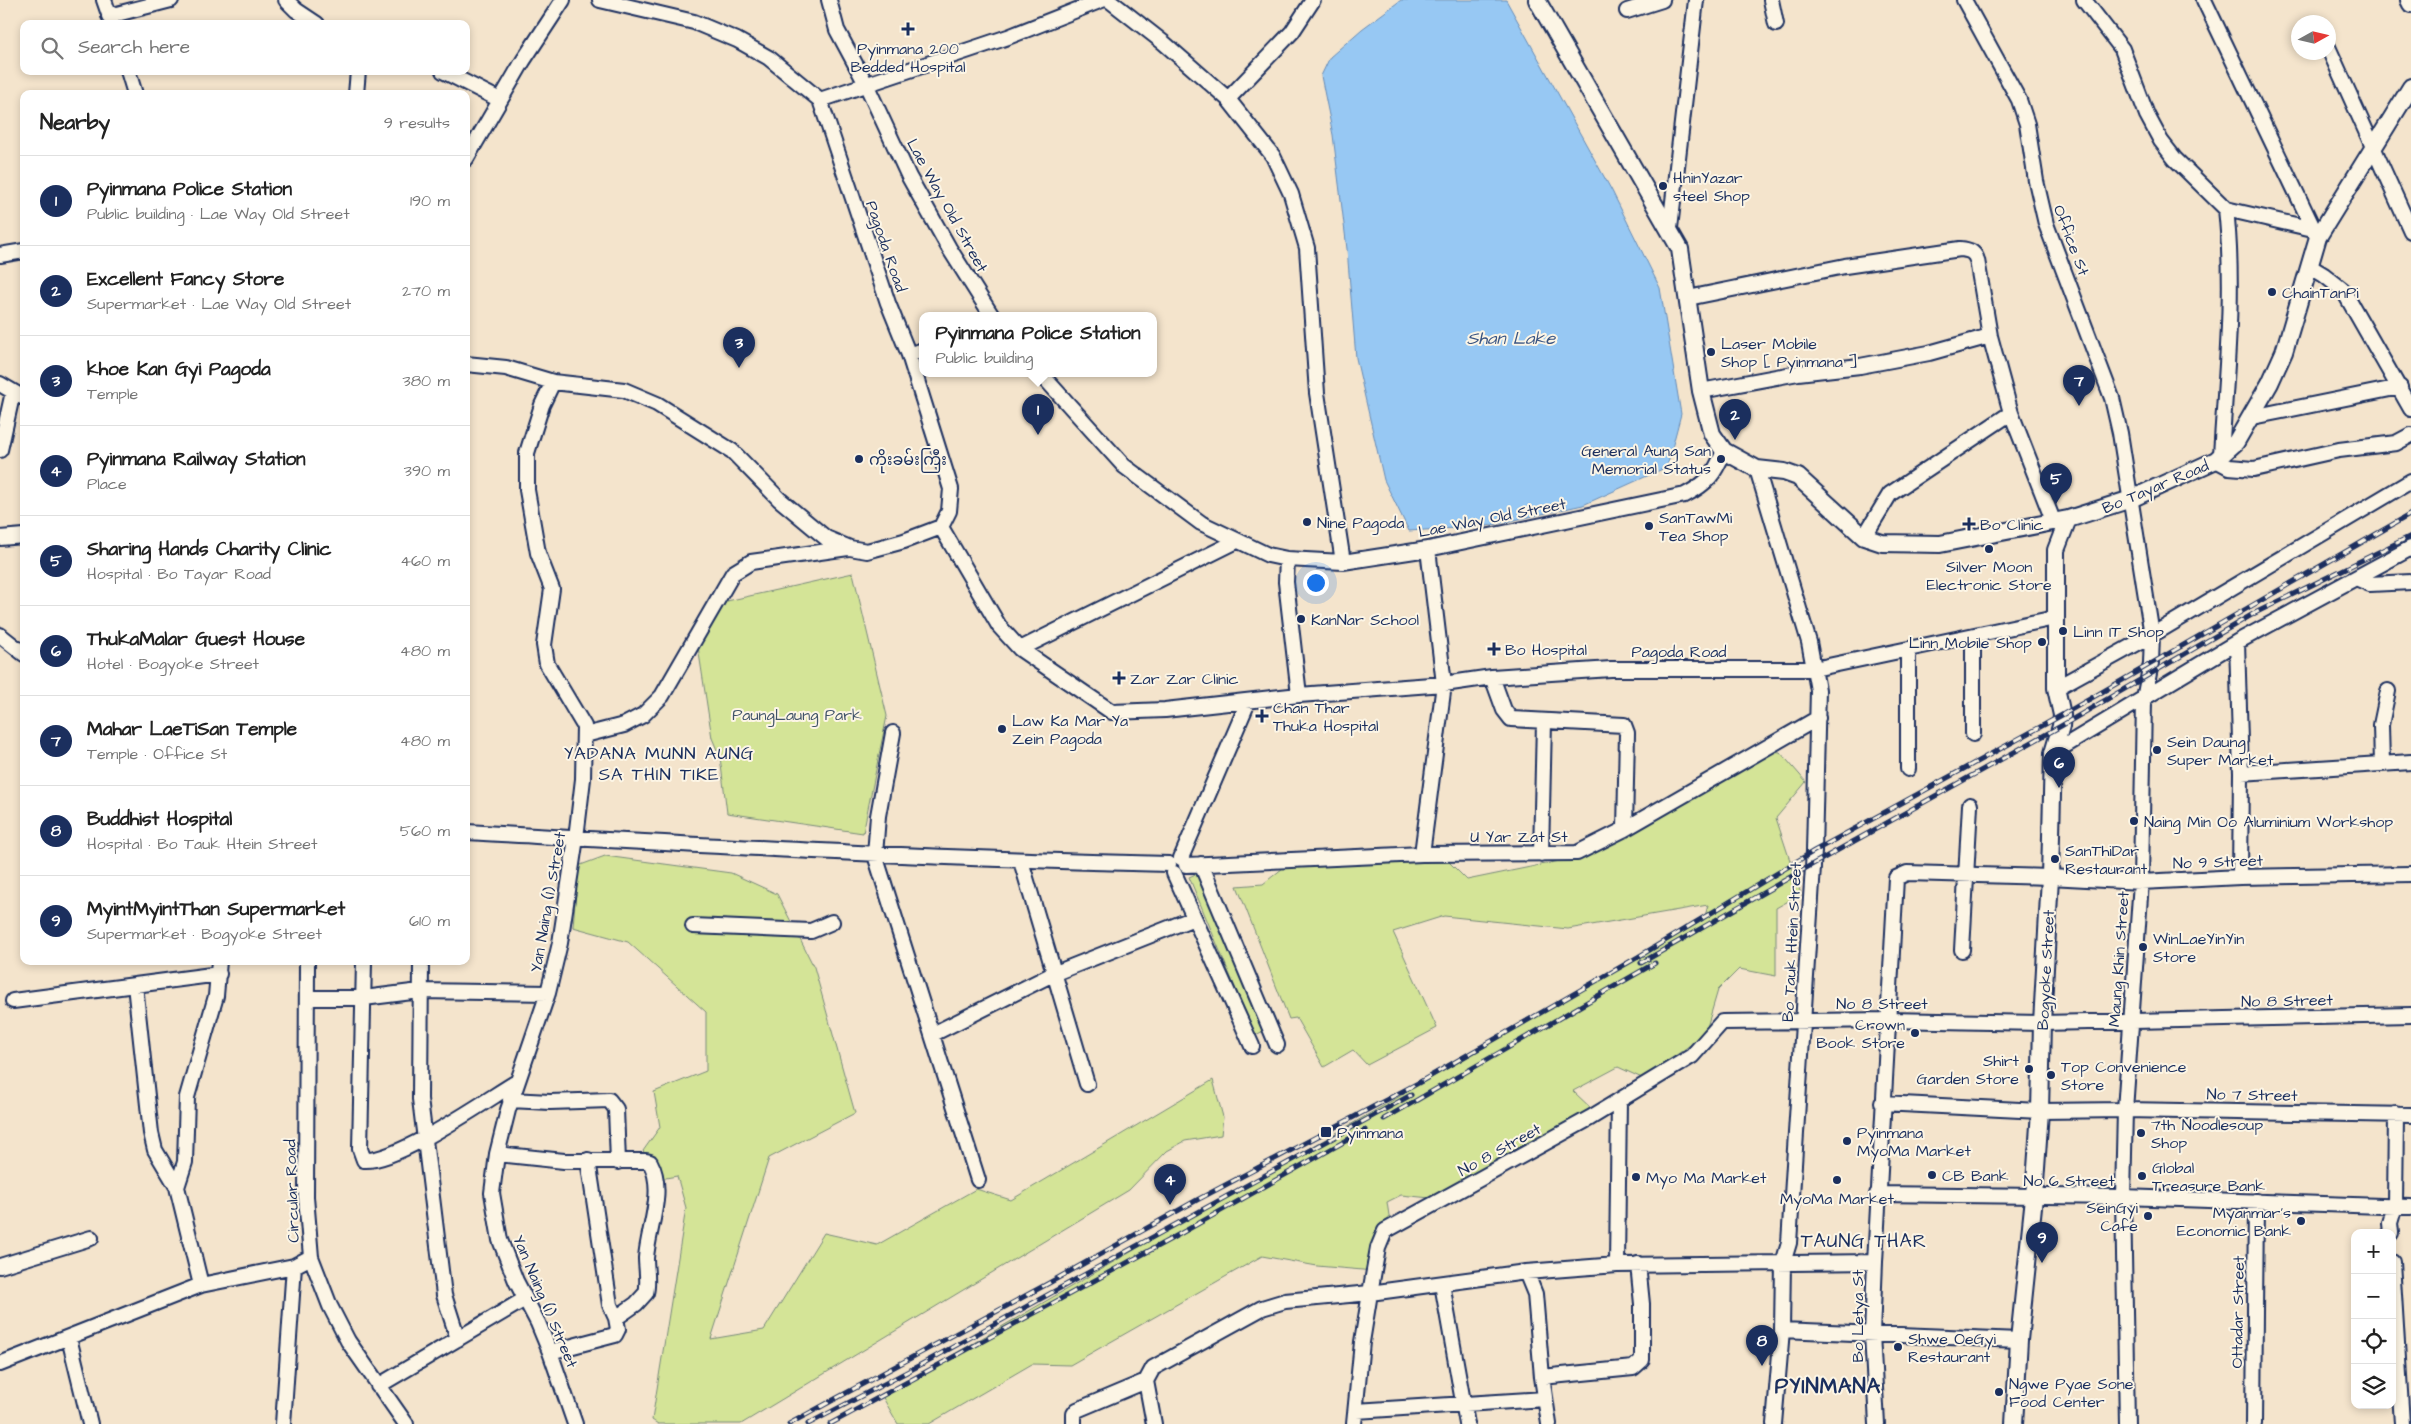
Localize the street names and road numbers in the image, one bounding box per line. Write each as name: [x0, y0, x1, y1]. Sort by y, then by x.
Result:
street label: Lae Way Old Street: [900, 135, 993, 277]
street label: Pagoda Road: [859, 198, 912, 295]
street label: Office St: [2048, 202, 2095, 279]
street label: Bo Tayar Road: [2099, 455, 2212, 520]
street label: Lae Way Old Street: [1417, 493, 1569, 544]
street label: Pagoda Road: [1631, 641, 1727, 664]
street label: U Yar Zat St: [1470, 826, 1568, 848]
street label: Yan Naing (1) Street: [525, 830, 572, 974]
street label: No 9 Street: [2173, 849, 2264, 875]
street label: Bo Tauk Htein Street: [1777, 861, 1807, 1023]
street label: Maung Khin Street: [2103, 890, 2136, 1028]
street label: Bogyoke Street: [2032, 909, 2061, 1031]
street label: No 8 Street: [2241, 989, 2334, 1013]
street label: No 8 Street: [1836, 993, 1928, 1015]
street label: No 7 Street: [2206, 1083, 2298, 1107]
street label: No 8 Street: [1454, 1118, 1545, 1182]
street label: Circular Road: [279, 1139, 305, 1243]
street label: No 6 Street: [2023, 1170, 2115, 1192]
street label: Yan Naing (1) Street: [506, 1231, 583, 1372]
street label: Ottadar Street: [2226, 1255, 2250, 1369]
street label: Bo Letya St: [1847, 1269, 1870, 1363]

